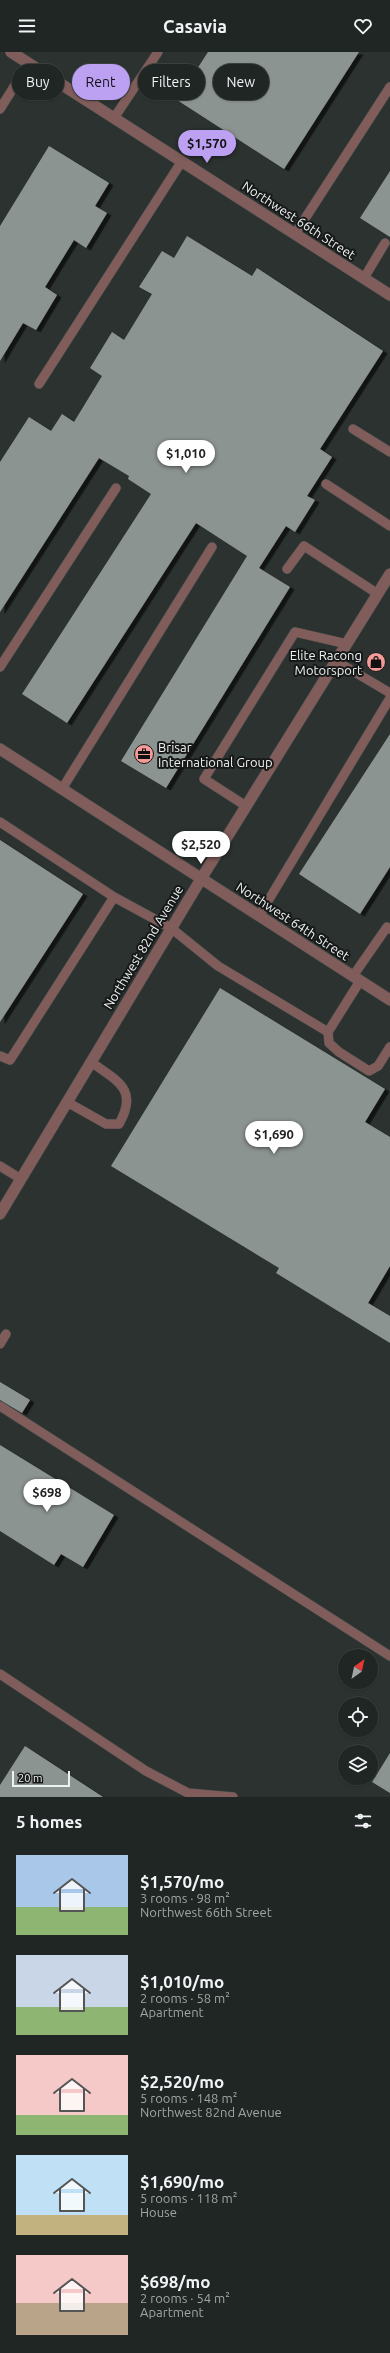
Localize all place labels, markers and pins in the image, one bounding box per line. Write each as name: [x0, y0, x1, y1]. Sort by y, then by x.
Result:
pin: $1,570: [174, 130, 240, 164]
pin: $1,010: [153, 440, 219, 474]
place label: Elite Racong Motorsport: [290, 648, 362, 677]
shop icon: Elite Racong Motorsport: [365, 651, 387, 673]
place label: Brisar International Group: [158, 740, 273, 769]
office icon: Brisar International Group: [133, 743, 155, 765]
pin: $2,520: [168, 831, 234, 865]
pin: $1,690: [241, 1121, 307, 1155]
pin: $698: [23, 1479, 71, 1513]

